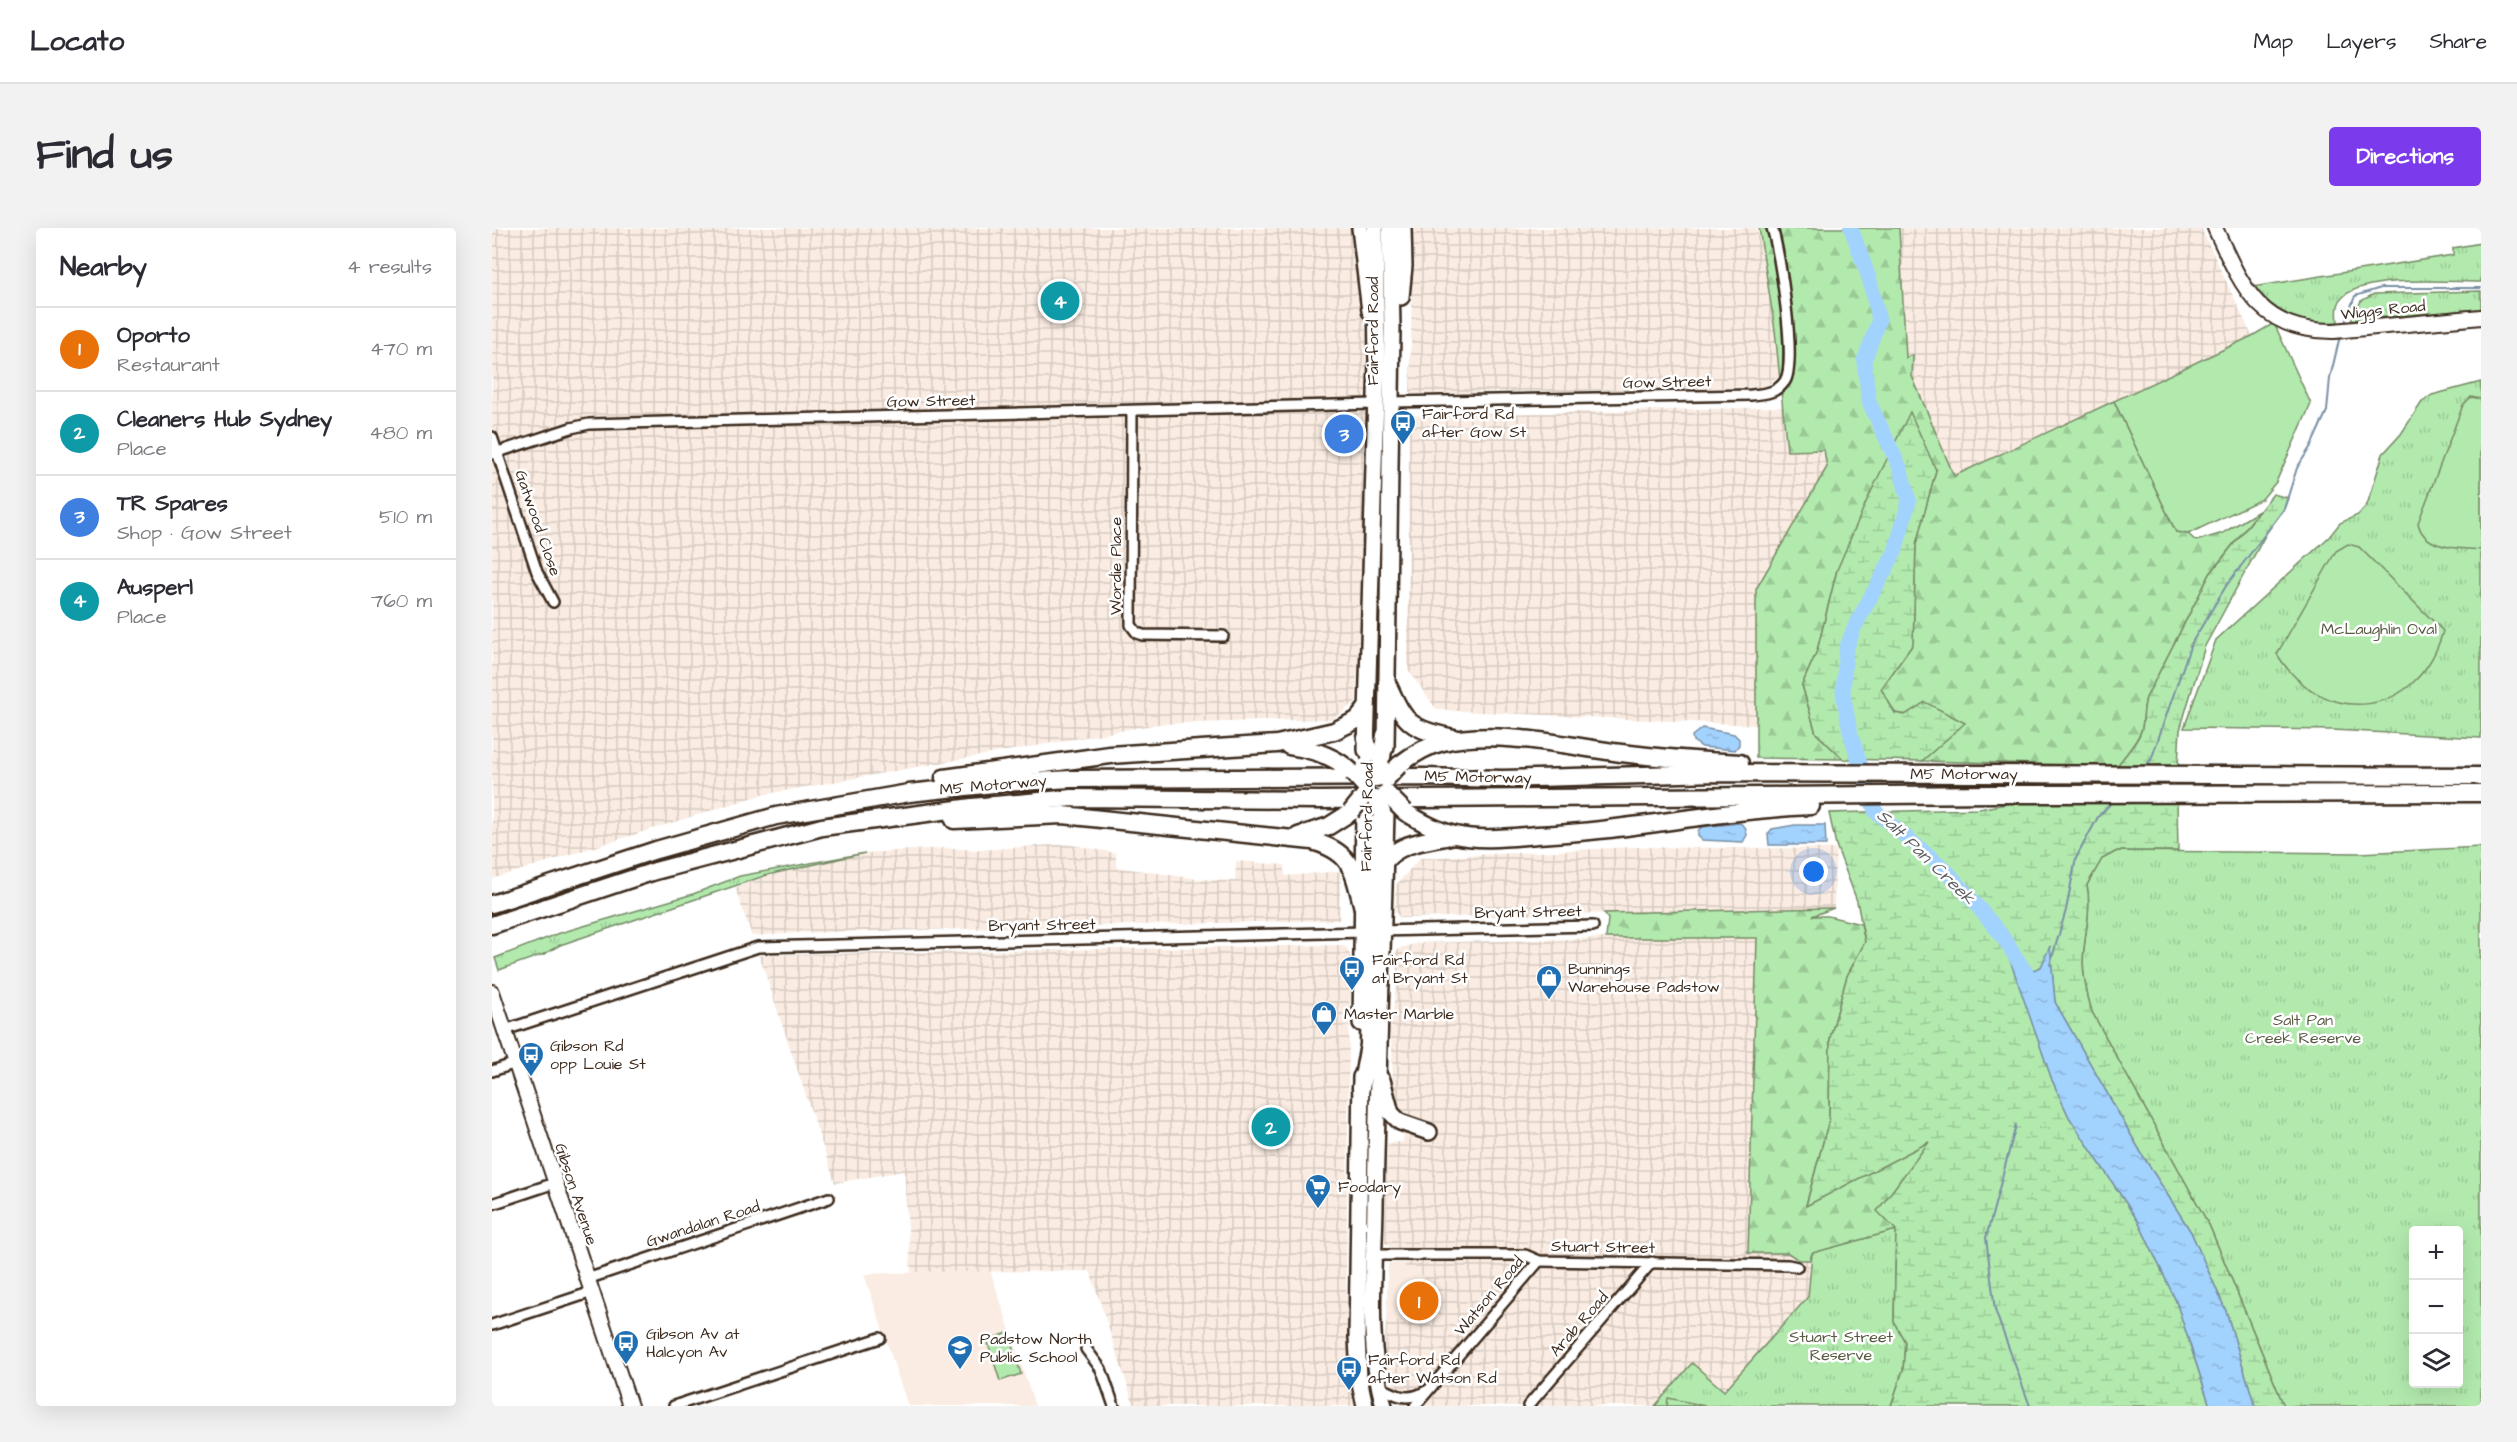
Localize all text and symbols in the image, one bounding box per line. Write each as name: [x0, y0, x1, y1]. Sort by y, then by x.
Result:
text: Locato: [30, 22, 124, 61]
text: Map: [2253, 27, 2293, 56]
text: Layers: [2326, 27, 2396, 56]
text: Share: [2429, 27, 2487, 56]
text: Find us: [36, 127, 173, 185]
button: Directions: [2329, 127, 2481, 186]
text: Nearby: [60, 249, 147, 285]
text: 4 results: [347, 253, 432, 281]
street label: Fairford Road: [1362, 276, 1384, 386]
pin: 4: [1040, 278, 1080, 324]
street label: Wiggs Road: [2340, 295, 2427, 326]
text: Oporto: [117, 320, 190, 351]
text: 1: [78, 335, 81, 363]
text: 470 m: [370, 335, 432, 363]
text: Restaurant: [117, 351, 220, 379]
street label: Gow Street: [1622, 370, 1712, 394]
street label: Gow Street: [886, 389, 976, 413]
place label: Fairford Rd after Gow St: [1422, 403, 1527, 443]
text: Cleaners Hub Sydney: [117, 404, 332, 435]
bus stop icon: Fairford Rd after Gow St: [1388, 408, 1418, 446]
pin: 3: [1324, 412, 1364, 456]
text: 2: [74, 419, 85, 447]
text: 480 m: [369, 419, 432, 447]
text: Place: [117, 435, 167, 463]
street label: Gatwood Close: [510, 467, 567, 579]
text: TR Spares: [117, 488, 228, 519]
text: 3: [74, 503, 85, 531]
text: 510 m: [379, 503, 432, 531]
street label: Wordie Place: [1105, 517, 1127, 615]
text: Shop · Gow Street: [117, 519, 292, 547]
text: Ausperl: [117, 572, 193, 603]
text: 4: [73, 587, 86, 615]
text: 760 m: [371, 587, 432, 615]
text: Place: [117, 603, 167, 631]
park label: McLaughlin Oval: [2321, 618, 2437, 641]
street label: Fairford Road: [1355, 762, 1379, 872]
street label: M5 Motorway: [1910, 763, 2018, 786]
street label: M5 Motorway: [1424, 765, 1532, 790]
street label: M5 Motorway: [939, 769, 1048, 802]
water label: Salt Pan Creek: [1871, 804, 1981, 911]
your location: [1799, 857, 1828, 886]
street label: Bryant Street: [1474, 900, 1582, 925]
street label: Bryant Street: [988, 913, 1096, 938]
place label: Fairford Rd at Bryant St: [1372, 949, 1468, 990]
bus stop icon: Fairford Rd at Bryant St: [1337, 954, 1367, 992]
place label: Bunnings Warehouse Padstow: [1568, 958, 1720, 998]
shop icon: Bunnings Warehouse Padstow: [1534, 963, 1564, 1001]
shop icon: Master Marble: [1309, 999, 1339, 1037]
place label: Master Marble: [1344, 1003, 1454, 1025]
park label: Salt Pan Creek Reserve: [2245, 1009, 2361, 1049]
place label: Gibson Rd opp Louie St: [550, 1035, 646, 1075]
bus stop icon: Gibson Rd opp Louie St: [516, 1040, 546, 1078]
pin: 2: [1252, 1104, 1290, 1150]
street label: Gibson Avenue: [549, 1140, 603, 1248]
supermarket icon: Foodary: [1303, 1172, 1333, 1210]
place label: Foodary: [1338, 1176, 1401, 1199]
street label: Gwandalan Road: [643, 1195, 763, 1253]
map controls: [2409, 1226, 2463, 1388]
button: +: [2409, 1226, 2463, 1280]
street label: Stuart Street: [1551, 1235, 1656, 1259]
street label: Watson Road: [1449, 1251, 1529, 1341]
pin: 1: [1400, 1278, 1438, 1324]
button: −: [2409, 1280, 2463, 1334]
street label: Arab Road: [1545, 1287, 1613, 1361]
place label: Gibson Av at Halcyon Av: [646, 1323, 740, 1364]
park label: Stuart Street Reserve: [1789, 1326, 1894, 1366]
bus stop icon: Gibson Av at Halcyon Av: [611, 1328, 641, 1366]
place label: Padstow North Public School: [980, 1328, 1092, 1368]
school or university icon: Padstow North Public School: [945, 1333, 975, 1371]
button: layers: [2409, 1334, 2463, 1388]
place label: Fairford Rd after Watson Rd: [1368, 1349, 1497, 1389]
bus stop icon: Fairford Rd after Watson Rd: [1334, 1354, 1364, 1392]

